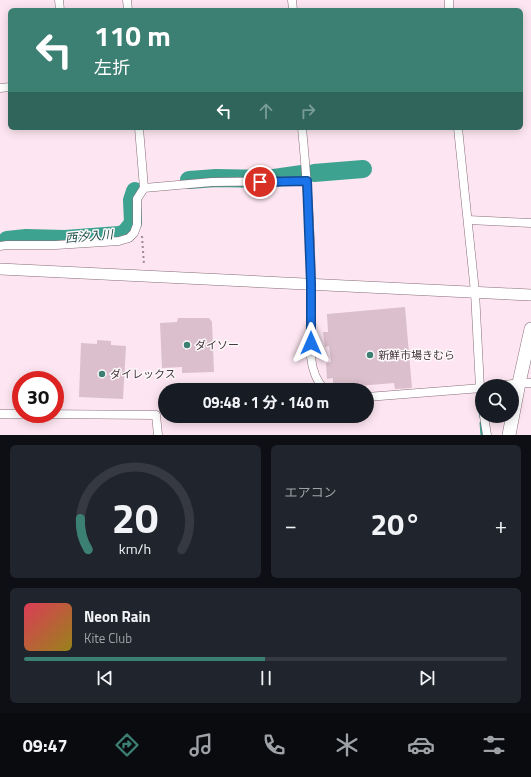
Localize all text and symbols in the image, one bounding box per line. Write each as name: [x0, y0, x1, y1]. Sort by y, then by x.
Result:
text: 110 m: [94, 14, 171, 57]
icon: left: [28, 24, 80, 76]
text: 左折: [94, 54, 130, 81]
icon: left: [213, 100, 235, 122]
icon: ahead: [255, 100, 277, 122]
icon: right: [297, 100, 319, 122]
pin: [243, 165, 277, 199]
icon: arrive: [249, 171, 271, 193]
water label: 西汐入川: [64, 224, 116, 248]
position arrow: [290, 322, 332, 364]
place label: ダイソー: [195, 337, 239, 353]
marker: ダイソー: [182, 340, 192, 350]
place label: 新鮮市場きむら: [378, 347, 455, 363]
marker: 新鮮市場きむら: [365, 350, 375, 360]
place label: ダイレックス: [110, 366, 176, 382]
marker: ダイレックス: [97, 369, 107, 379]
speed limit sign: 30: [12, 371, 64, 423]
map controls: [475, 379, 519, 423]
button: search: [475, 379, 519, 423]
text: 09:48 · 1 分 · 140 m: [203, 391, 329, 414]
text: エアコン: [285, 482, 337, 502]
text: 20: [112, 485, 159, 548]
text: 20°: [371, 501, 421, 547]
text: −: [285, 508, 297, 542]
text: +: [495, 508, 507, 542]
text: km/h: [119, 537, 151, 559]
text: Neon Rain: [84, 605, 151, 628]
text: Kite Club: [84, 628, 132, 648]
icon: previous: [94, 667, 116, 689]
icon: pause: [255, 667, 277, 689]
icon: next: [416, 667, 438, 689]
icon: directions: [113, 731, 141, 759]
icon: music: [187, 731, 215, 759]
icon: phone: [260, 731, 288, 759]
icon: climate: [333, 731, 361, 759]
icon: car: [407, 731, 435, 759]
icon: filters: [480, 731, 508, 759]
text: 09:47: [23, 732, 68, 759]

